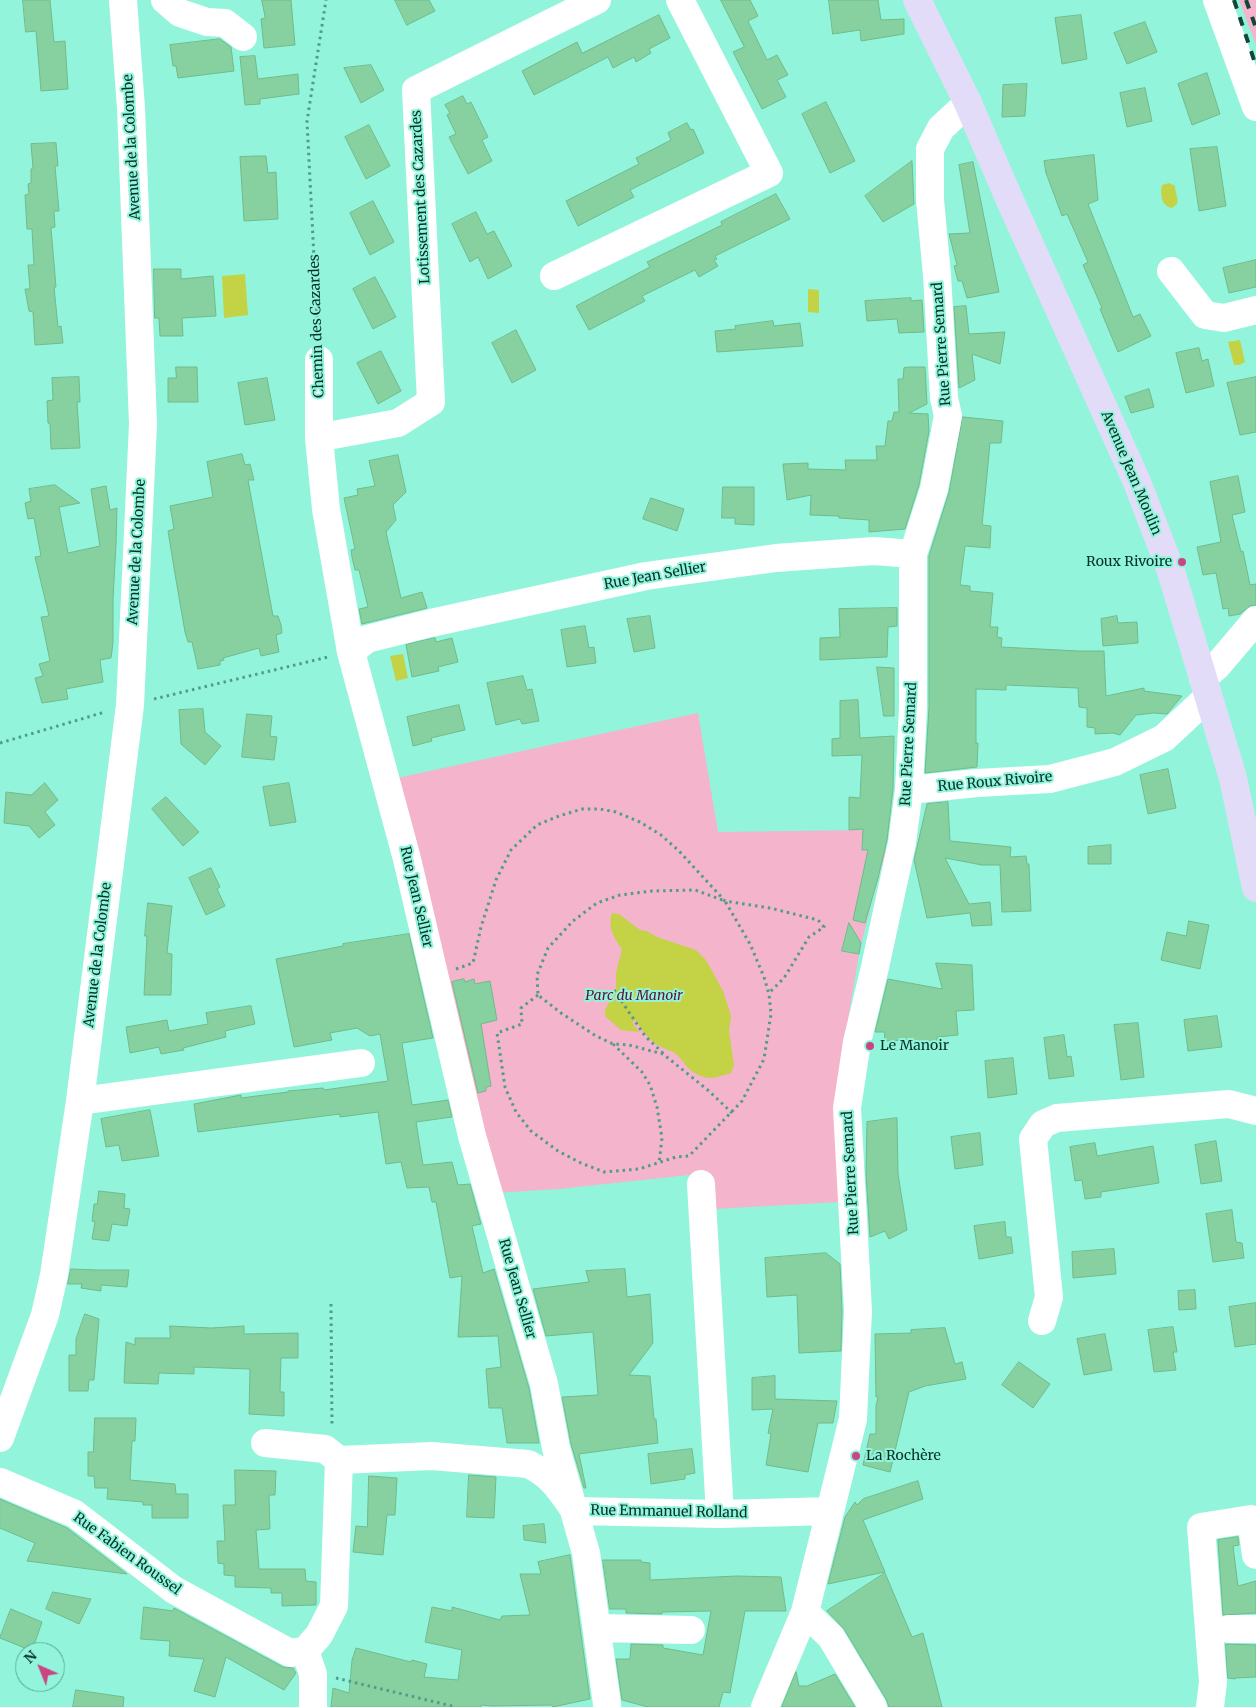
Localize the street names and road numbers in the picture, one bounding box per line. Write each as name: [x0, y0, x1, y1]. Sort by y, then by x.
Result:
street label: Avenue de la Colombe: [120, 74, 144, 220]
street label: Lotissement des Cazardes: [408, 110, 434, 284]
street label: Chemin des Cazardes: [306, 254, 328, 398]
street label: Rue Pierre Semard: [929, 282, 955, 406]
street label: Avenue Jean Moulin: [1097, 408, 1165, 538]
street label: Avenue de la Colombe: [125, 479, 149, 625]
street label: Rue Jean Sellier: [603, 559, 707, 593]
street label: Rue Pierre Semard: [897, 682, 921, 806]
street label: Rue Roux Rivoire: [937, 769, 1053, 795]
street label: Rue Jean Sellier: [396, 845, 436, 949]
street label: Avenue de la Colombe: [81, 881, 115, 1029]
street label: Rue Pierre Semard: [839, 1111, 863, 1235]
street label: Rue Jean Sellier: [495, 1237, 539, 1341]
street label: Rue Emmanuel Rolland: [590, 1502, 748, 1522]
street label: Rue Fabien Roussel: [70, 1509, 184, 1599]

